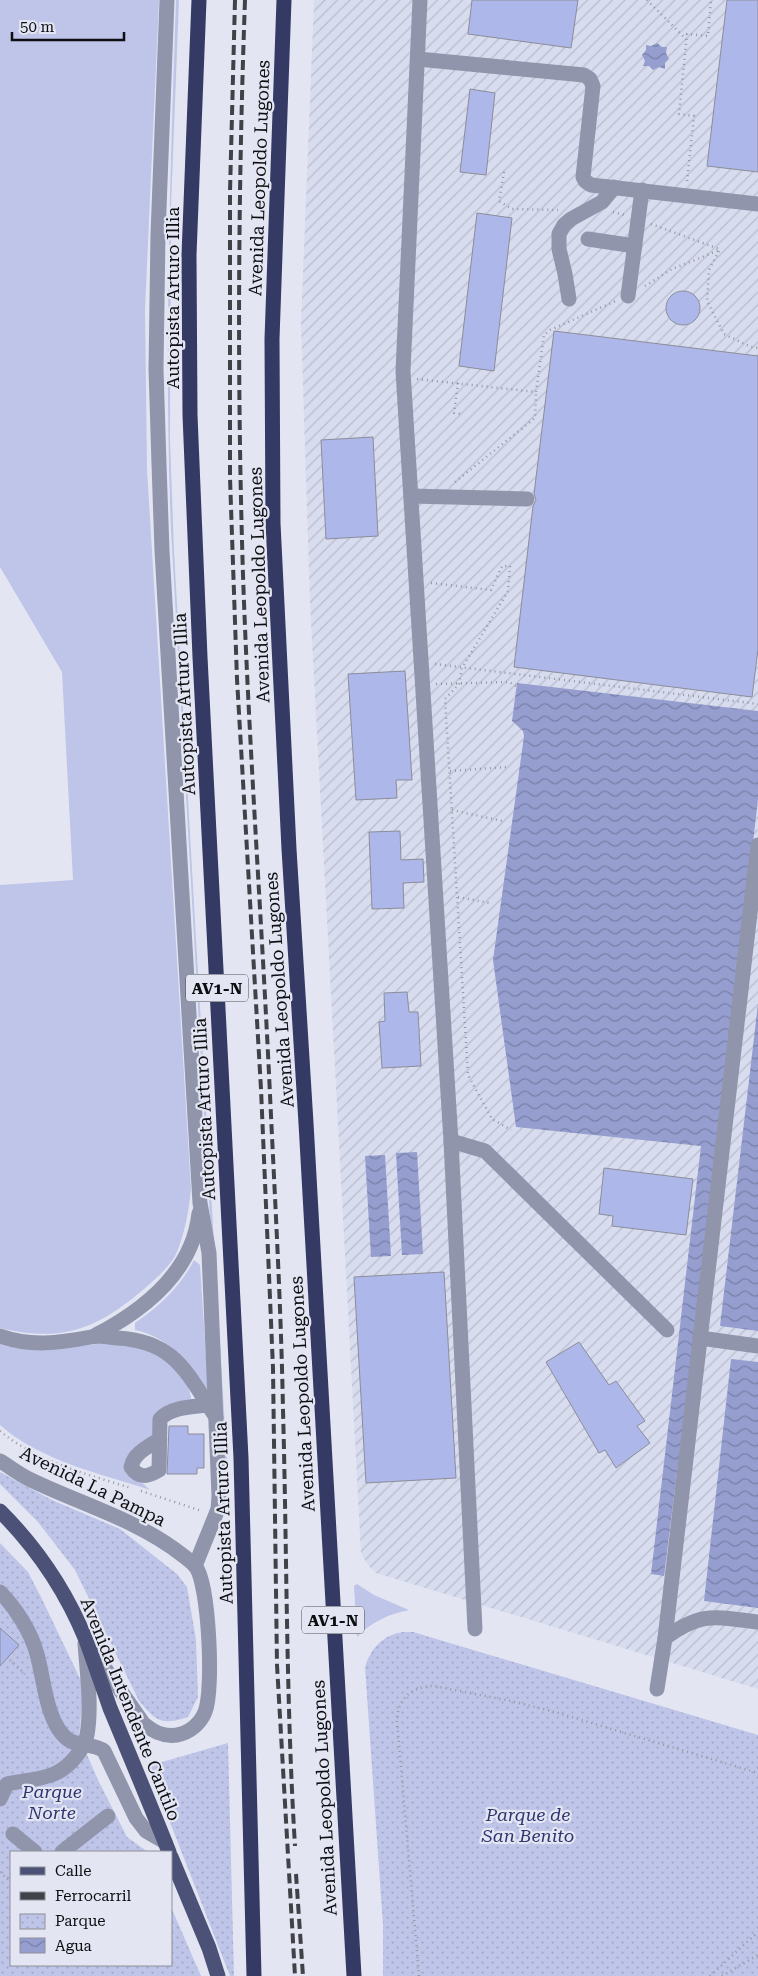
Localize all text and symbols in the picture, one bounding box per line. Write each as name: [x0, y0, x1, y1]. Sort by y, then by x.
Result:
scale bar: [12, 10, 125, 42]
text: 50 m: [20, 18, 55, 36]
street label: Avenida Leopoldo Lugones: [244, 60, 274, 296]
street label: Autopista Arturo Illia: [162, 206, 183, 389]
street label: Avenida Leopoldo Lugones: [244, 467, 274, 703]
street label: Autopista Arturo Illia: [169, 612, 199, 796]
street label: Avenida Leopoldo Lugones: [260, 871, 298, 1109]
road number: AV1-N: [186, 974, 248, 1001]
street label: Autopista Arturo Illia: [189, 1017, 219, 1201]
street label: Avenida Leopoldo Lugones: [285, 1276, 319, 1512]
street label: Autopista Arturo Illia: [209, 1421, 237, 1605]
street label: Avenida La Pampa: [17, 1442, 169, 1530]
street label: Avenida Intendente Cantilo: [77, 1594, 185, 1824]
road number: AV1-N: [302, 1606, 364, 1634]
street label: Avenida Leopoldo Lugones: [307, 1680, 341, 1916]
park label: Parque Norte: [21, 1781, 82, 1823]
park label: Parque de San Benito: [481, 1804, 574, 1846]
legend: [10, 1851, 172, 1966]
text: Calle: [55, 1862, 91, 1880]
text: Ferrocarril: [55, 1887, 132, 1905]
text: Parque: [55, 1912, 106, 1930]
text: Agua: [55, 1937, 92, 1955]

